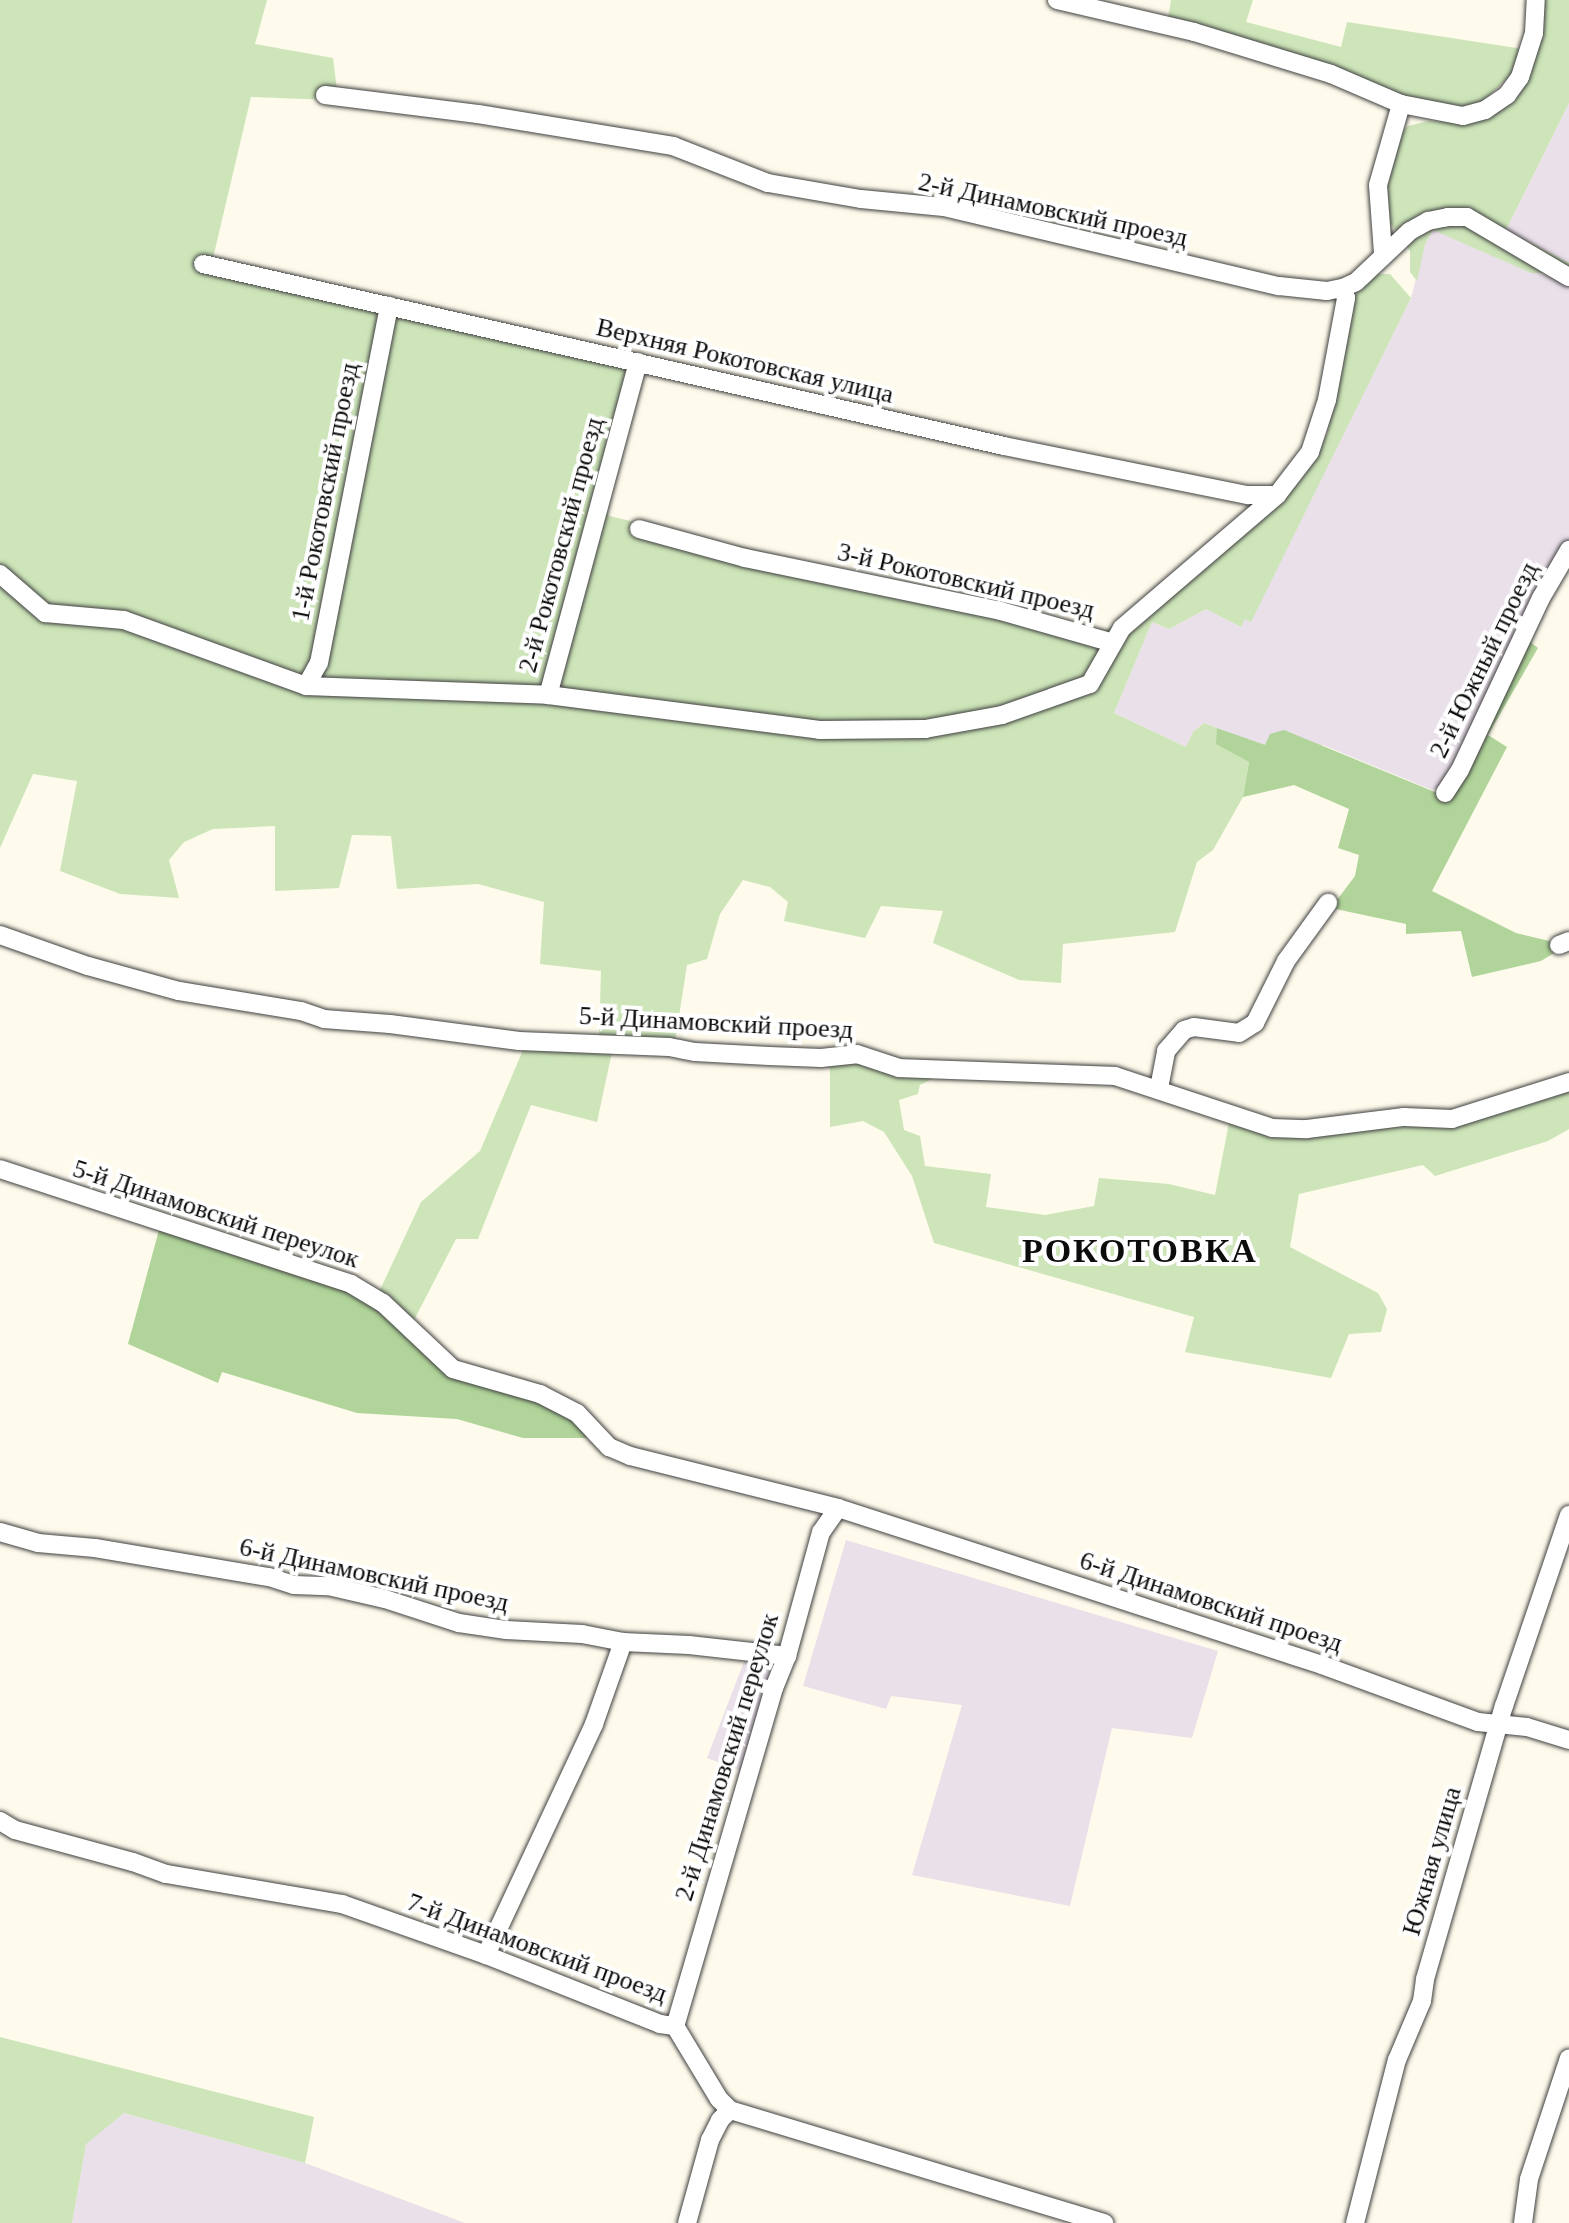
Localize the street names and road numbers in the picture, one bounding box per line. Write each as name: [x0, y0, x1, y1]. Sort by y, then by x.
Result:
street label: 2-й Динамовский проезд: [916, 166, 1190, 254]
street label: Верхняя Рокотовская улица: [593, 312, 897, 410]
street label: 1-й Рокотовский проезд: [285, 360, 365, 624]
street label: 2-й Рокотовский проезд: [512, 414, 610, 676]
street label: 3-й Рокотовский проезд: [835, 536, 1097, 626]
street label: 2-й Южный проезд: [1423, 557, 1545, 763]
street label: 5-й Динамовский проезд: [578, 1000, 854, 1046]
street label: 5-й Динамовский переулок: [69, 1153, 363, 1275]
street label: 6-й Динамовский проезд: [237, 1531, 511, 1619]
street label: 6-й Динамовский проезд: [1076, 1545, 1346, 1659]
street label: 2-й Динамовский переулок: [668, 1609, 786, 1905]
street label: Южная улица: [1396, 1783, 1468, 1939]
street label: 7-й Динамовский проезд: [403, 1886, 671, 2010]

